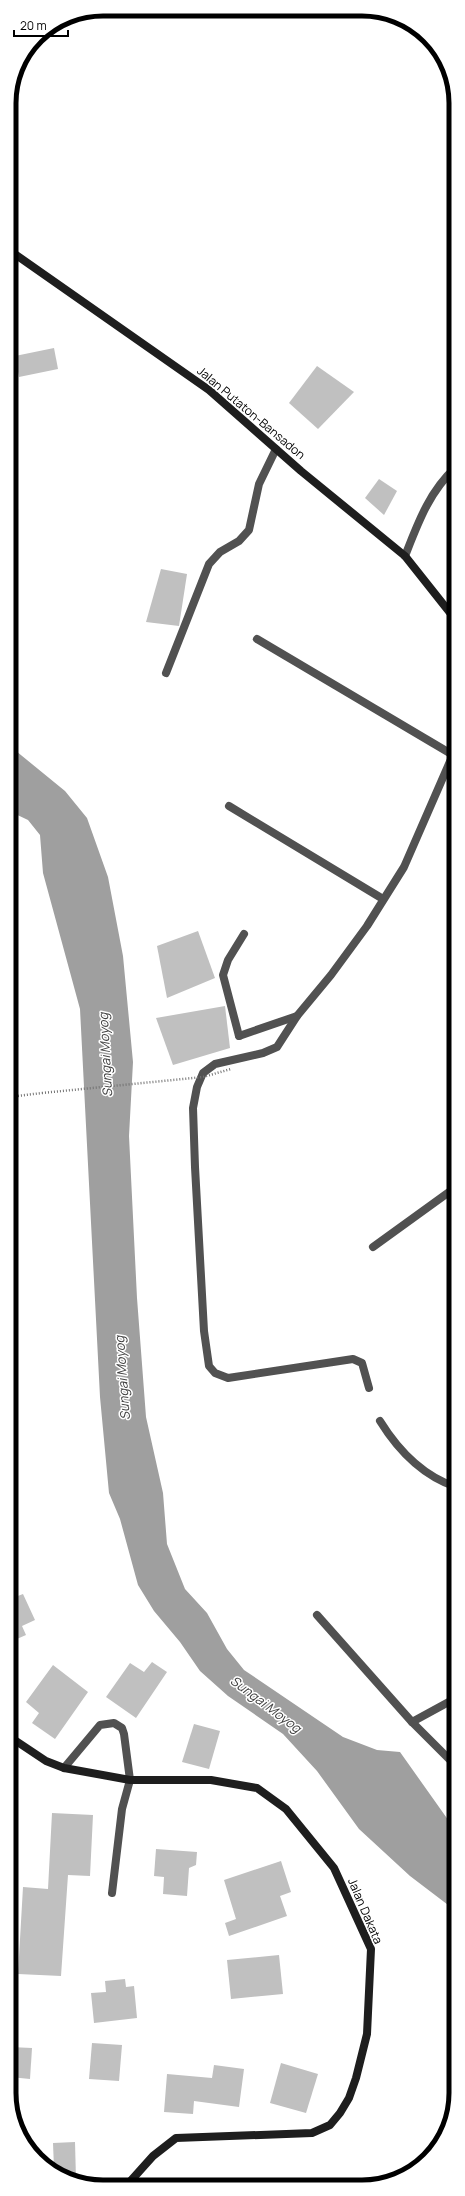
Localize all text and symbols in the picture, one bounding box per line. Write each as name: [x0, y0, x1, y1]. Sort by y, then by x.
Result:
scale bar: [14, 12, 68, 38]
text: 20 m: [20, 17, 47, 34]
street label: Jalan Putaton-Bansadon: [194, 362, 309, 463]
water label: Sungai Moyog: [94, 1011, 116, 1098]
water label: Sungai Moyog: [110, 1334, 134, 1421]
water label: Sungai Moyog: [227, 1671, 306, 1737]
street label: Jalan Dakata: [344, 1875, 387, 1946]

